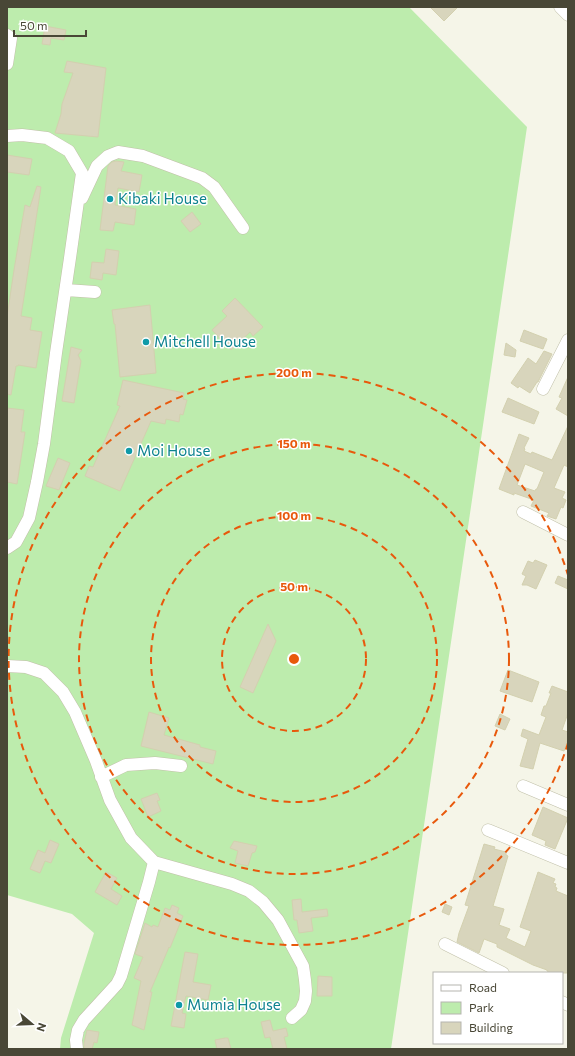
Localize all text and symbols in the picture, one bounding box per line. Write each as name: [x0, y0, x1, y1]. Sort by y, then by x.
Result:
scale bar: [14, 12, 86, 38]
text: 50 m: [20, 18, 48, 32]
place label: Kibaki House: [118, 189, 207, 207]
marker: Kibaki House: [105, 194, 115, 204]
place label: Mitchell House: [154, 332, 256, 350]
marker: Mitchell House: [141, 337, 151, 347]
text: 200 m: [276, 365, 312, 379]
text: 150 m: [277, 436, 311, 450]
place label: Moi House: [137, 441, 210, 459]
marker: Moi House: [124, 446, 134, 456]
text: 100 m: [277, 508, 311, 522]
text: 50 m: [280, 579, 308, 593]
centre of rings: [287, 652, 301, 666]
legend: [433, 972, 563, 1044]
text: Road: [469, 980, 497, 994]
place label: Mumia House: [187, 995, 281, 1013]
marker: Mumia House: [174, 1000, 184, 1010]
text: Park: [469, 1000, 495, 1014]
north arrow: [12, 1004, 52, 1044]
text: Building: [469, 1020, 513, 1034]
text: N: [34, 1021, 49, 1033]

